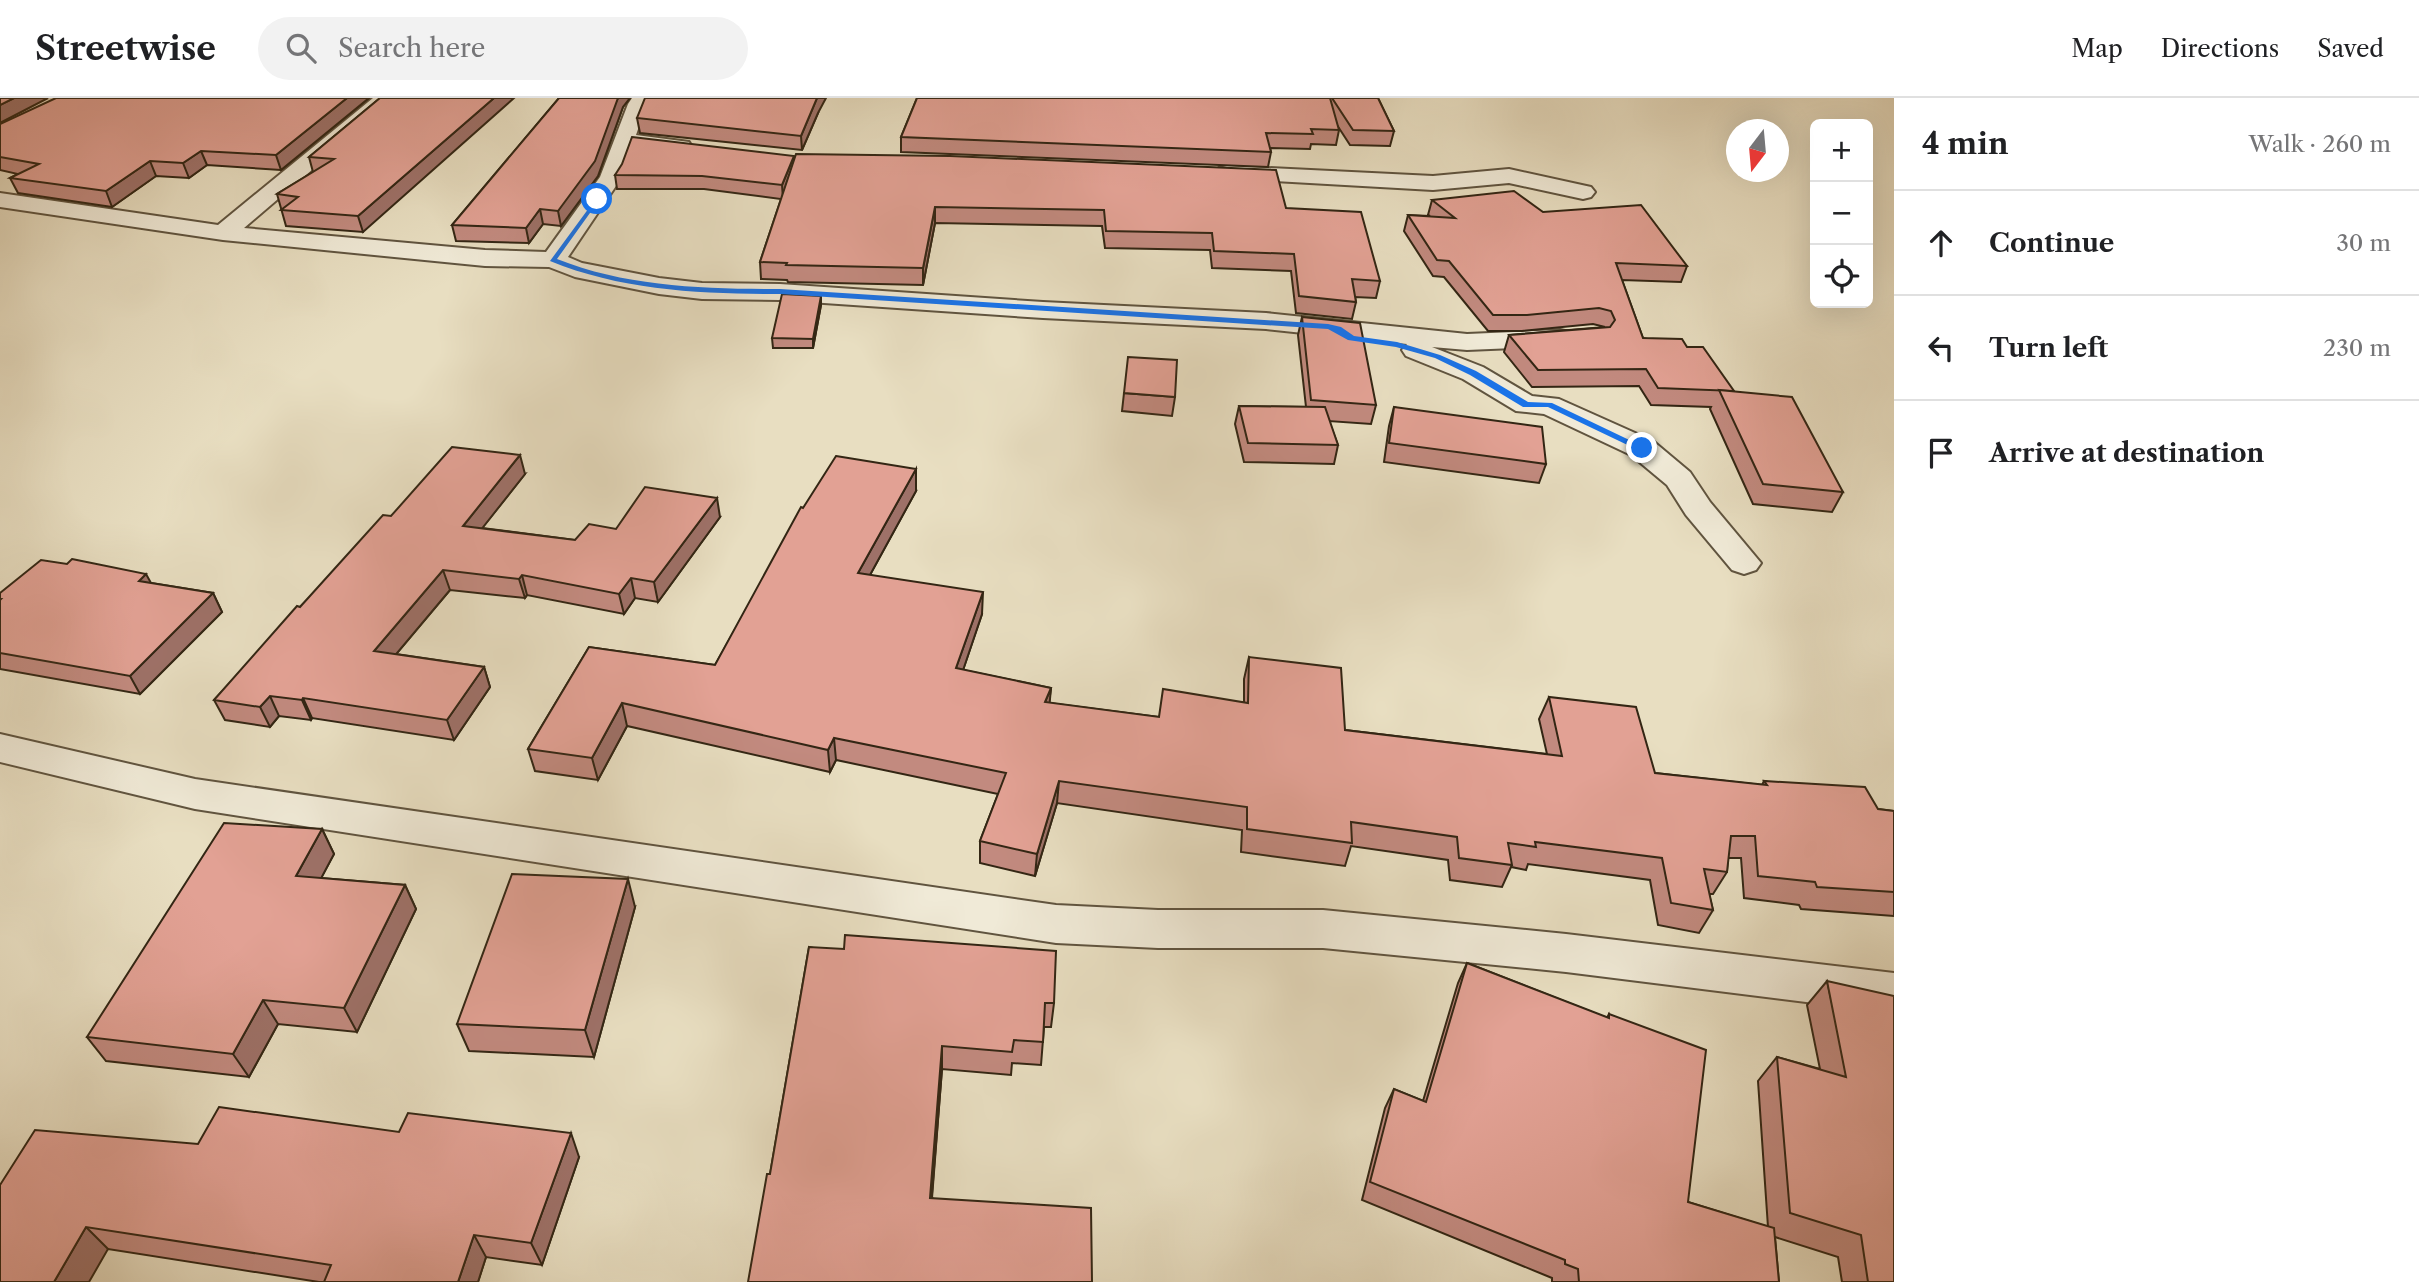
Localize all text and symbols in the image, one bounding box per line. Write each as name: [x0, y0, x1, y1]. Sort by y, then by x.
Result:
search box: [258, 17, 748, 80]
text: Streetwise: [35, 28, 216, 69]
icon: search: [282, 29, 320, 67]
text: Search here: [338, 32, 485, 64]
text: Map: [2071, 34, 2123, 63]
text: Directions: [2161, 34, 2279, 63]
text: Saved: [2317, 34, 2384, 63]
north arrow: [1726, 119, 1789, 182]
map controls: [1810, 119, 1873, 308]
button: +: [1810, 119, 1873, 182]
text: 4 min: [1922, 125, 2008, 162]
text: Walk · 260 m: [2249, 130, 2391, 158]
button: −: [1810, 182, 1873, 245]
route start: [581, 183, 612, 214]
icon: ahead: [1922, 224, 1960, 262]
text: Continue: [1989, 227, 2114, 259]
text: 30 m: [2336, 229, 2391, 257]
button: locate: [1810, 245, 1873, 308]
icon: left: [1922, 329, 1960, 367]
text: Turn left: [1989, 332, 2108, 364]
text: 230 m: [2323, 334, 2391, 362]
route end: [1626, 432, 1657, 463]
icon: arrive: [1922, 434, 1960, 472]
text: Arrive at destination: [1989, 437, 2264, 469]

